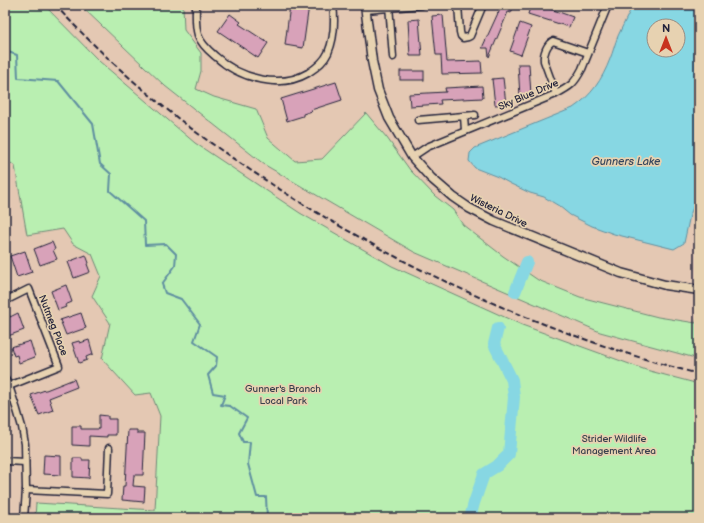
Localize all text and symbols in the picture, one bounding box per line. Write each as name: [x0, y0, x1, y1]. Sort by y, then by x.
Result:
north arrow: [646, 18, 686, 58]
text: N: [662, 22, 670, 35]
street label: Sky Blue Drive: [496, 77, 560, 113]
water label: Gunners Lake: [592, 155, 661, 168]
street label: Wisteria Drive: [468, 192, 529, 230]
street label: Nutmeg Place: [36, 293, 70, 358]
park label: Gunner's Branch Local Park: [245, 383, 321, 407]
park label: Strider Wildlife Management Area: [572, 433, 656, 457]

